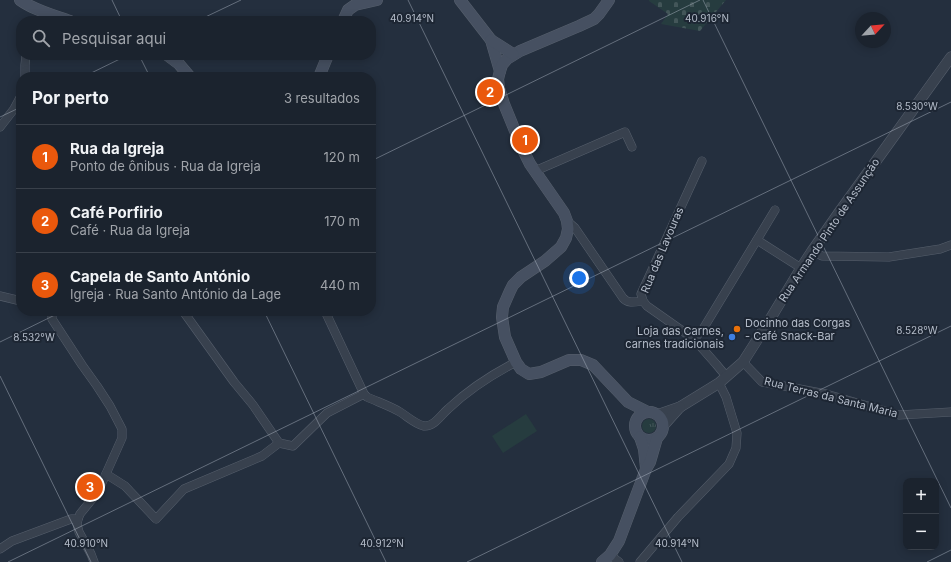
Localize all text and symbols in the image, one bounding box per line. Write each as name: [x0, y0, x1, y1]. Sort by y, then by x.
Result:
text: 40.914°N: [390, 12, 434, 24]
text: 40.916°N: [685, 12, 729, 24]
north arrow: [855, 12, 891, 48]
search box: [16, 16, 376, 60]
icon: search: [30, 27, 52, 49]
text: Pesquisar aqui: [62, 29, 166, 48]
pin: 2: [477, 77, 503, 107]
text: Por perto: [32, 88, 109, 108]
text: 3 resultados: [284, 90, 360, 106]
text: 8.530°W: [896, 100, 938, 112]
pin: 1: [512, 125, 538, 155]
text: Rua da Igreja: [70, 139, 164, 158]
text: 1: [42, 149, 48, 165]
text: 120 m: [324, 149, 360, 165]
street label: Rua Armando Pinto de Assunção: [776, 155, 883, 305]
text: Ponto de ônibus · Rua da Igreja: [70, 158, 261, 174]
text: Café Porfirio: [70, 203, 163, 222]
street label: Rua das Lavouras: [638, 205, 687, 295]
text: 2: [41, 213, 49, 229]
text: 170 m: [324, 213, 360, 229]
text: Café · Rua da Igreja: [70, 222, 190, 238]
text: Capela de Santo António: [70, 267, 250, 286]
your location: [569, 268, 589, 288]
text: 3: [41, 277, 49, 293]
text: 440 m: [320, 277, 360, 293]
text: Igreja · Rua Santo António da Lage: [70, 286, 281, 302]
place label: Docinho das Corgas - Café Snack-Bar: [745, 316, 850, 343]
place label: Loja das Carnes, carnes tradicionais: [625, 324, 724, 351]
marker: Docinho das Corgas - Café Snack-Bar: [732, 324, 742, 334]
text: 8.528°W: [896, 324, 938, 336]
text: 8.532°W: [13, 331, 55, 343]
marker: Loja das Carnes, carnes tradicionais: [727, 332, 737, 342]
street label: Rua Terras da Santa Maria: [763, 374, 899, 420]
pin: 3: [77, 472, 103, 502]
map controls: [903, 478, 939, 550]
button: +: [903, 478, 939, 514]
button: −: [903, 514, 939, 550]
text: 40.910°N: [64, 537, 108, 549]
text: 40.912°N: [360, 537, 404, 549]
text: 40.914°N: [655, 537, 699, 549]

